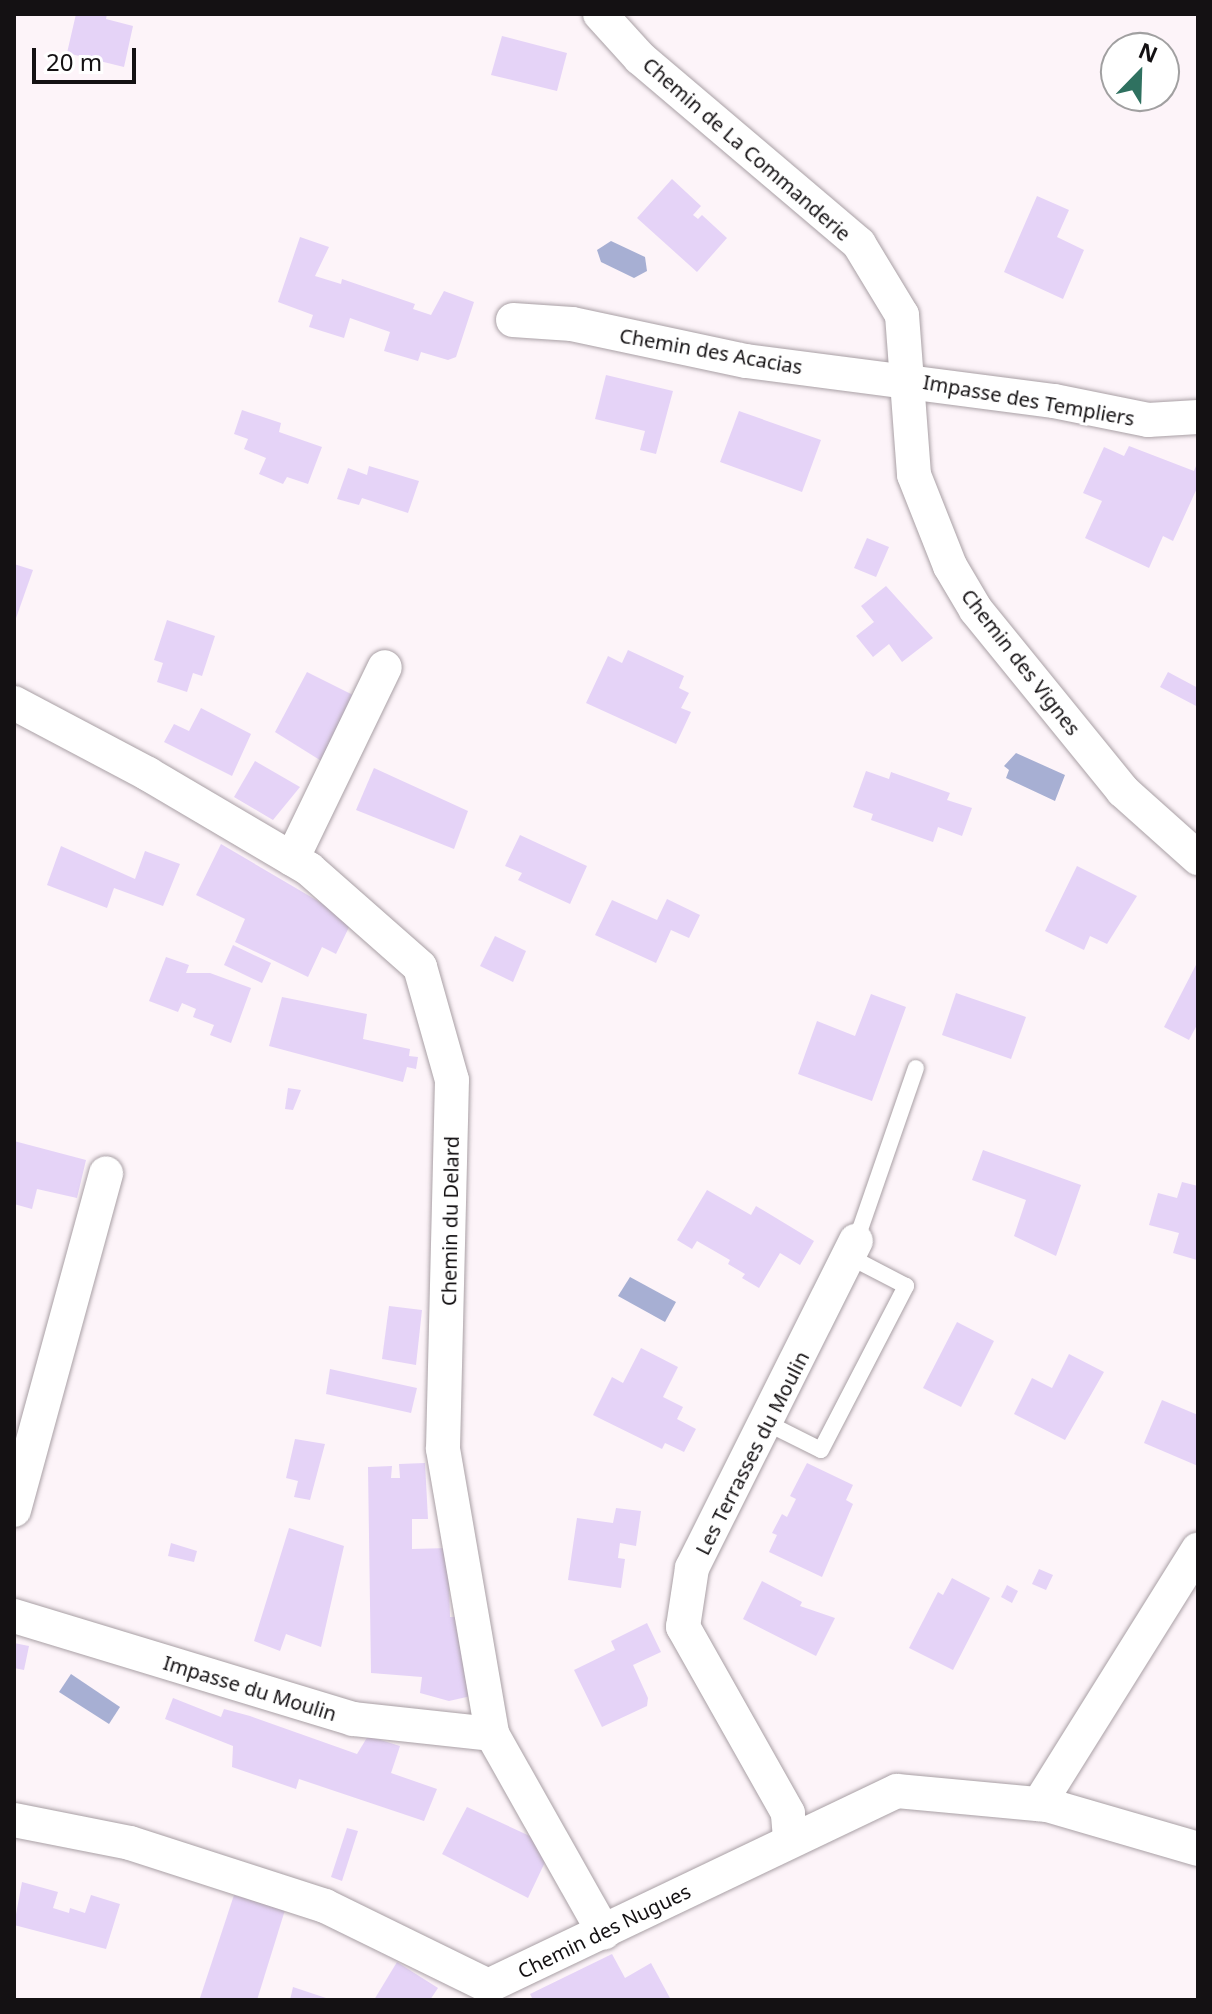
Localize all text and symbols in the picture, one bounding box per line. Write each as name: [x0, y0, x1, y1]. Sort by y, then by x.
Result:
scale bar: [36, 32, 140, 82]
north arrow: [1100, 32, 1180, 112]
text: N: [1134, 34, 1163, 69]
text: 20 m: [46, 45, 102, 78]
street label: Chemin de La Commanderie: [638, 52, 856, 246]
street label: Chemin des Acacias: [618, 323, 804, 379]
street label: Impasse des Templiers: [921, 370, 1137, 430]
street label: Chemin des Vignes: [957, 584, 1085, 740]
street label: Chemin du Delard: [437, 1136, 463, 1306]
street label: Les Terrasses du Moulin: [690, 1347, 814, 1559]
street label: Impasse du Moulin: [161, 1650, 339, 1726]
street label: Chemin des Nugues: [514, 1879, 694, 1983]

